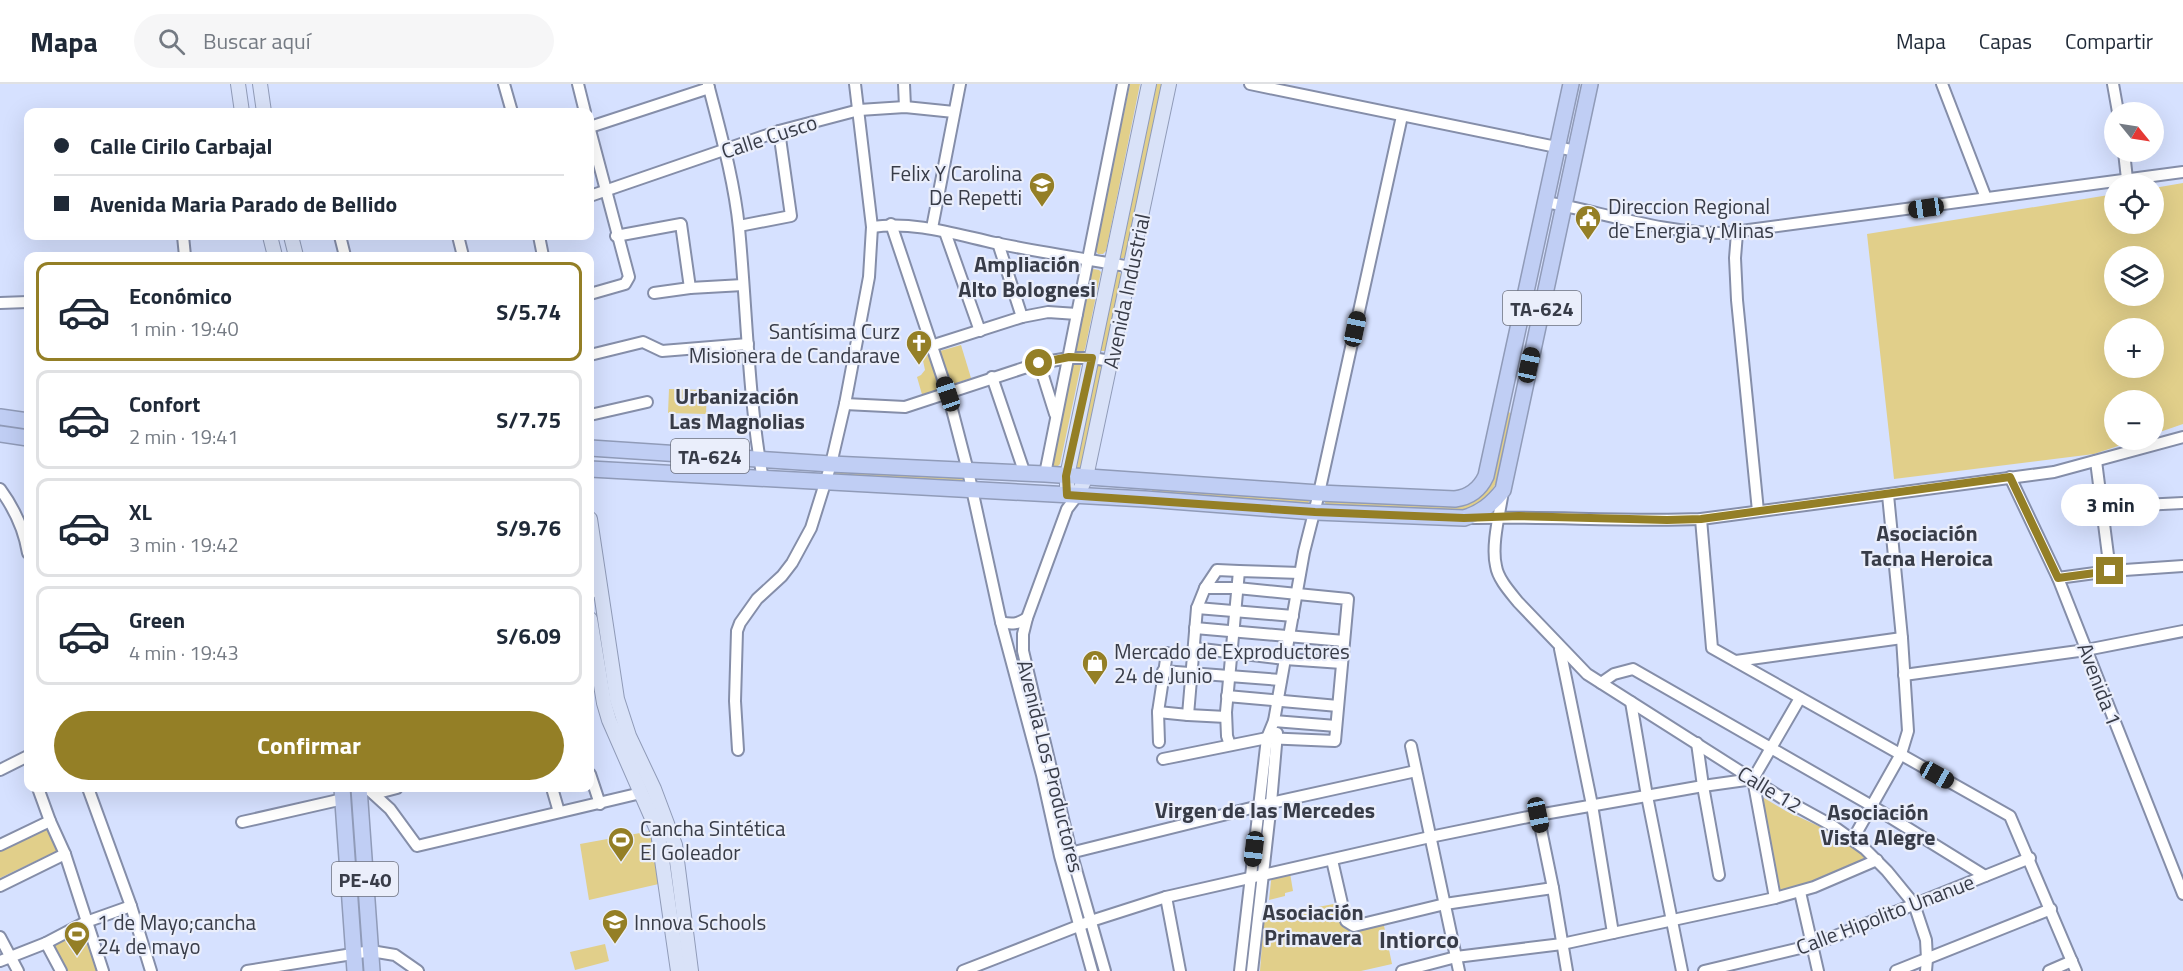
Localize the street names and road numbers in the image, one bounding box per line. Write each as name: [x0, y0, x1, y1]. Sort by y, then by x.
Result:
street label: Calle Cusco: [717, 105, 821, 167]
street label: Avenida Industrial: [1094, 210, 1158, 372]
road number: TA-624: [1503, 291, 1581, 325]
road number: TA-624: [671, 439, 749, 473]
street label: Avenida 1: [2070, 638, 2130, 730]
street label: Avenida Los Productores: [1009, 656, 1093, 876]
street label: Calle 12: [1732, 757, 1808, 821]
road number: PE-40: [332, 862, 398, 896]
street label: Calle Hipolito Unanue: [1791, 865, 1979, 963]

